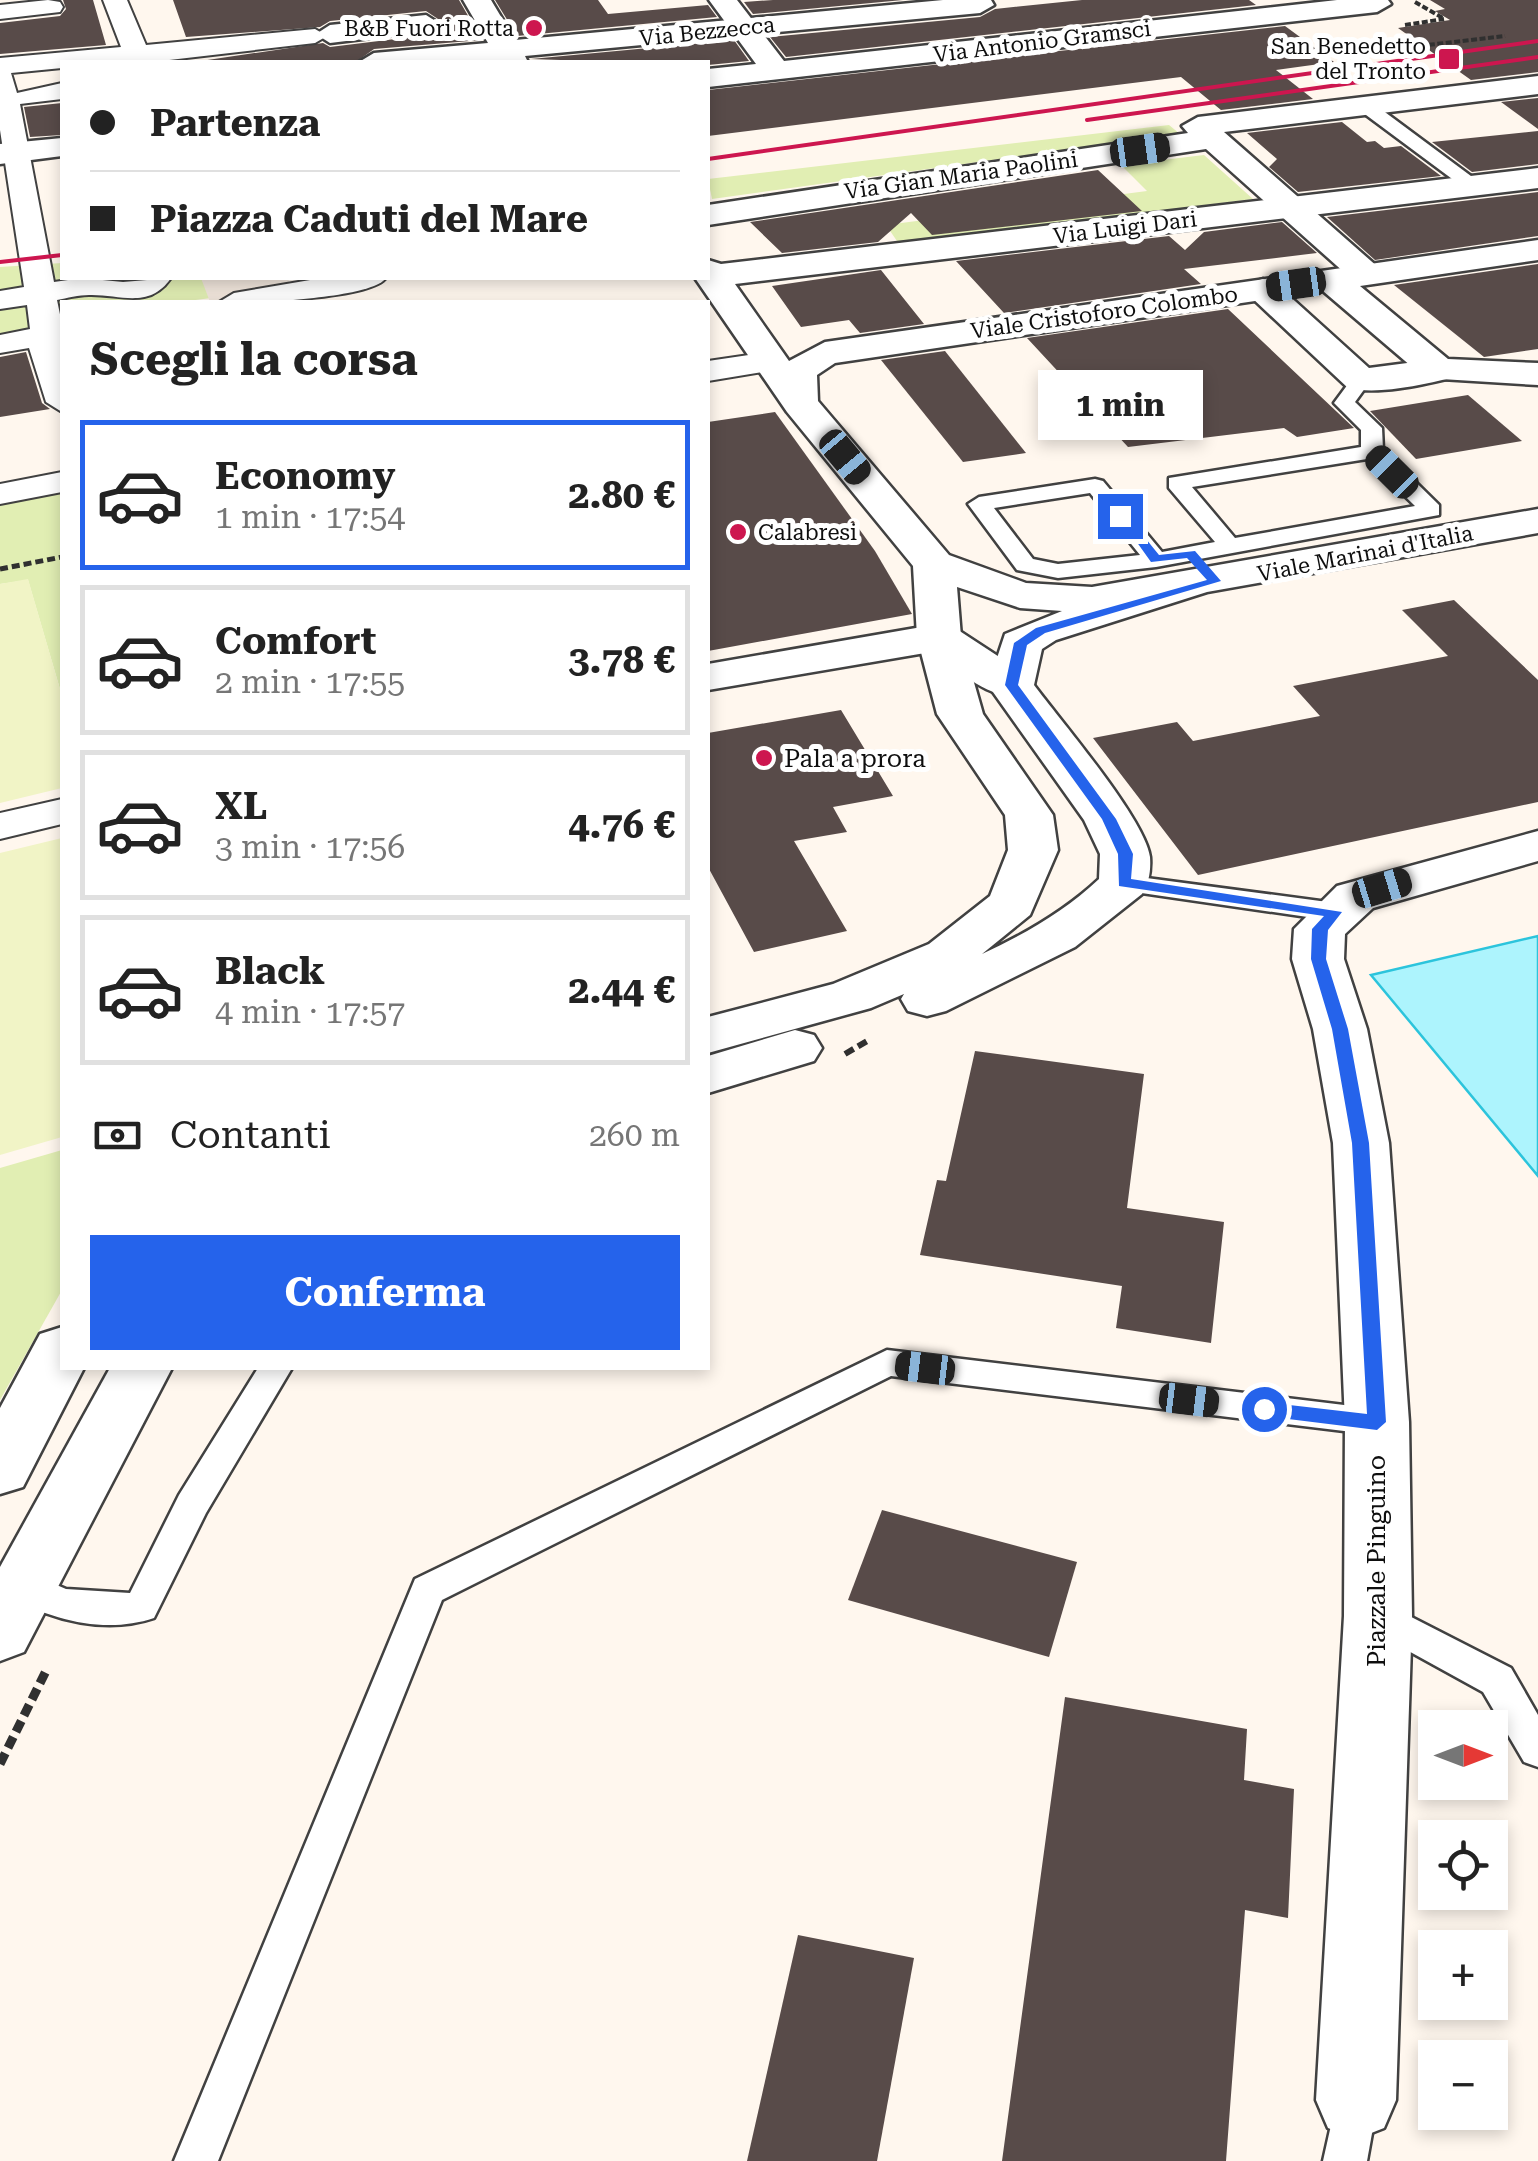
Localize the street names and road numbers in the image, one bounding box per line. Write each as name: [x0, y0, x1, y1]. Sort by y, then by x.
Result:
street label: Via Bezzecca: [638, 12, 776, 51]
street label: Via Antonio Gramsci: [932, 16, 1152, 67]
street label: Via Gian Maria Paolini: [843, 147, 1079, 204]
street label: Via Luigi Dari: [1052, 206, 1198, 249]
street label: Viale Cristoforo Colombo: [969, 281, 1239, 344]
street label: Viale Marinai d'Italia: [1255, 520, 1475, 587]
street label: Piazzale Pinguino: [1362, 1455, 1391, 1667]

